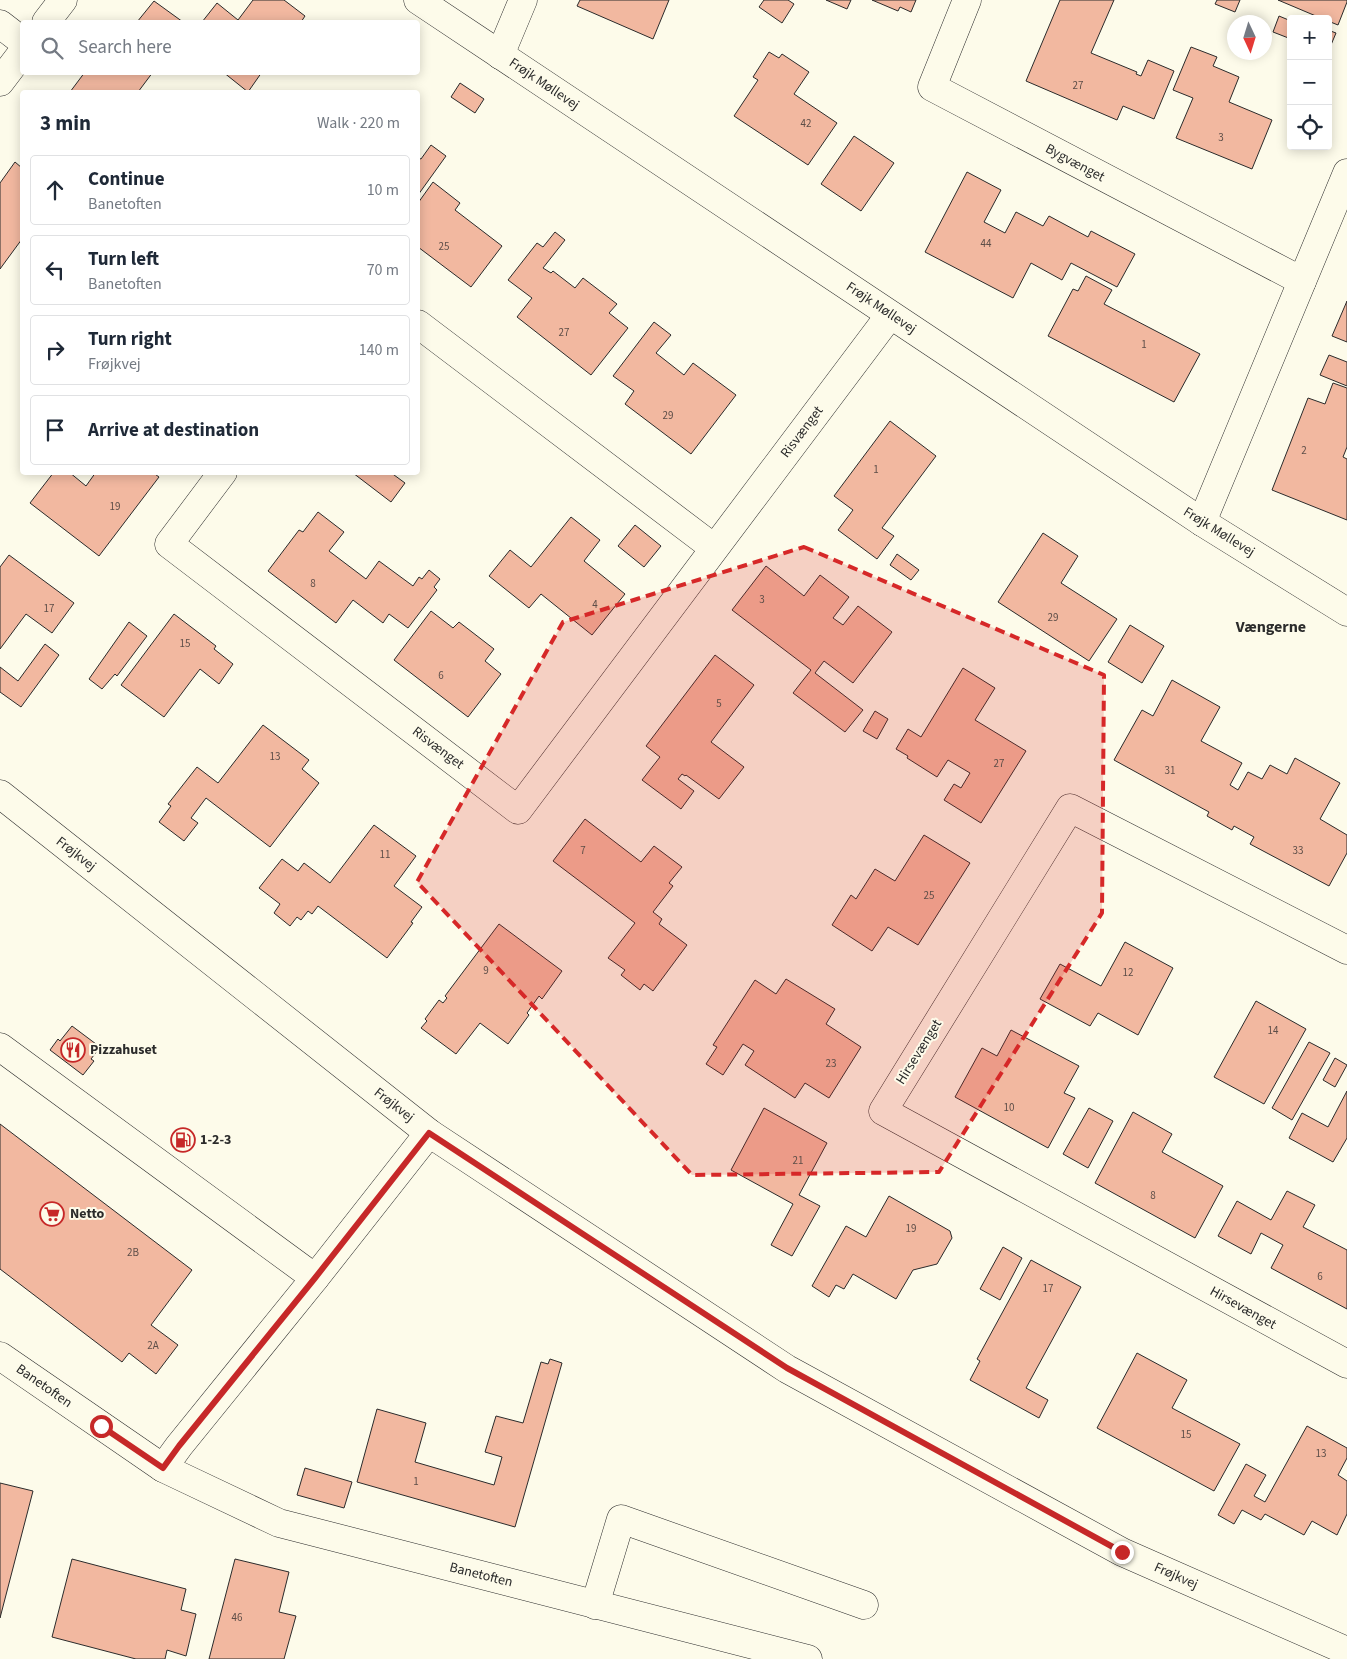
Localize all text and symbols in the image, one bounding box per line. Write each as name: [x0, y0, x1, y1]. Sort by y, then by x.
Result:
north arrow: [1227, 15, 1272, 60]
map controls: [1287, 15, 1332, 150]
button: +: [1287, 15, 1332, 60]
search box: [20, 20, 420, 75]
icon: search: [38, 34, 66, 62]
text: Search here: [78, 34, 172, 61]
street label: Frøjk Møllevej: [505, 53, 583, 115]
button: −: [1287, 60, 1332, 105]
house number: 27: [1073, 78, 1083, 93]
button: locate: [1287, 105, 1332, 150]
text: 3 min: [40, 108, 91, 138]
text: Walk · 220 m: [317, 112, 400, 134]
house number: 42: [801, 116, 811, 131]
house number: 3: [1218, 130, 1224, 145]
street label: Bygvænget: [1042, 139, 1109, 187]
text: Continue: [88, 166, 165, 193]
icon: ahead: [41, 176, 69, 204]
text: 10 m: [367, 179, 399, 201]
text: Banetoften: [88, 193, 162, 215]
house number: 44: [981, 236, 992, 251]
house number: 25: [439, 239, 449, 254]
text: Turn left: [88, 246, 159, 273]
icon: left: [41, 256, 69, 284]
text: 70 m: [367, 259, 399, 281]
text: Banetoften: [88, 273, 162, 295]
street label: Frøjk Møllevej: [842, 277, 920, 339]
house number: 27: [559, 325, 569, 340]
text: Turn right: [88, 326, 172, 353]
icon: right: [41, 336, 69, 364]
house number: 1: [1141, 337, 1147, 352]
text: 140 m: [359, 339, 399, 361]
text: Frøjkvej: [88, 353, 141, 375]
street label: Risvænget: [776, 402, 828, 462]
house number: 29: [663, 408, 673, 423]
icon: arrive: [41, 416, 69, 444]
text: Arrive at destination: [88, 417, 259, 444]
house number: 2: [1301, 443, 1307, 458]
house number: 1: [873, 462, 879, 477]
house number: 19: [110, 499, 120, 514]
street label: Frøjk Møllevej: [1179, 502, 1259, 562]
house number: 8: [310, 576, 316, 591]
house number: 3: [759, 592, 765, 607]
house number: 4: [592, 597, 598, 612]
house number: 17: [44, 601, 54, 616]
house number: 29: [1048, 610, 1058, 625]
district label: Vængerne: [1235, 616, 1306, 638]
house number: 15: [180, 636, 190, 651]
house number: 6: [438, 668, 444, 683]
house number: 5: [716, 696, 722, 711]
street label: Risvænget: [408, 722, 468, 774]
house number: 13: [270, 749, 280, 764]
house number: 27: [994, 756, 1004, 771]
house number: 31: [1165, 763, 1175, 778]
street label: Frøjkvej: [52, 832, 100, 876]
house number: 7: [580, 843, 586, 858]
house number: 33: [1293, 843, 1303, 858]
house number: 11: [380, 847, 390, 862]
house number: 25: [924, 888, 934, 903]
house number: 9: [483, 963, 489, 978]
house number: 12: [1123, 965, 1133, 980]
street label: Hirsevænget: [891, 1015, 947, 1088]
house number: 14: [1268, 1023, 1279, 1038]
restaurant icon: Pizzahuset: [60, 1037, 86, 1063]
place label: Pizzahuset: [90, 1040, 158, 1060]
house number: 23: [826, 1056, 836, 1071]
street label: Frøjkvej: [370, 1083, 418, 1127]
house number: 10: [1004, 1100, 1014, 1115]
fuel station icon: 1-2-3: [170, 1127, 196, 1153]
place label: 1-2-3: [200, 1130, 231, 1150]
house number: 21: [793, 1153, 803, 1168]
house number: 8: [1150, 1188, 1156, 1203]
supermarket icon: Netto: [39, 1201, 65, 1227]
place label: Netto: [70, 1204, 105, 1224]
house number: 19: [906, 1221, 916, 1236]
house number: 2B: [127, 1245, 139, 1260]
house number: 6: [1317, 1269, 1323, 1284]
house number: 17: [1043, 1281, 1053, 1296]
street label: Hirsevænget: [1206, 1281, 1280, 1335]
house number: 2A: [147, 1338, 159, 1353]
street label: Banetoften: [12, 1359, 76, 1413]
route start: [90, 1415, 113, 1438]
house number: 15: [1181, 1427, 1191, 1442]
house number: 13: [1316, 1446, 1326, 1461]
house number: 1: [413, 1474, 419, 1489]
route end: [1111, 1541, 1134, 1564]
street label: Banetoften: [447, 1557, 515, 1593]
street label: Frøjkvej: [1151, 1557, 1201, 1595]
house number: 46: [232, 1610, 243, 1625]

